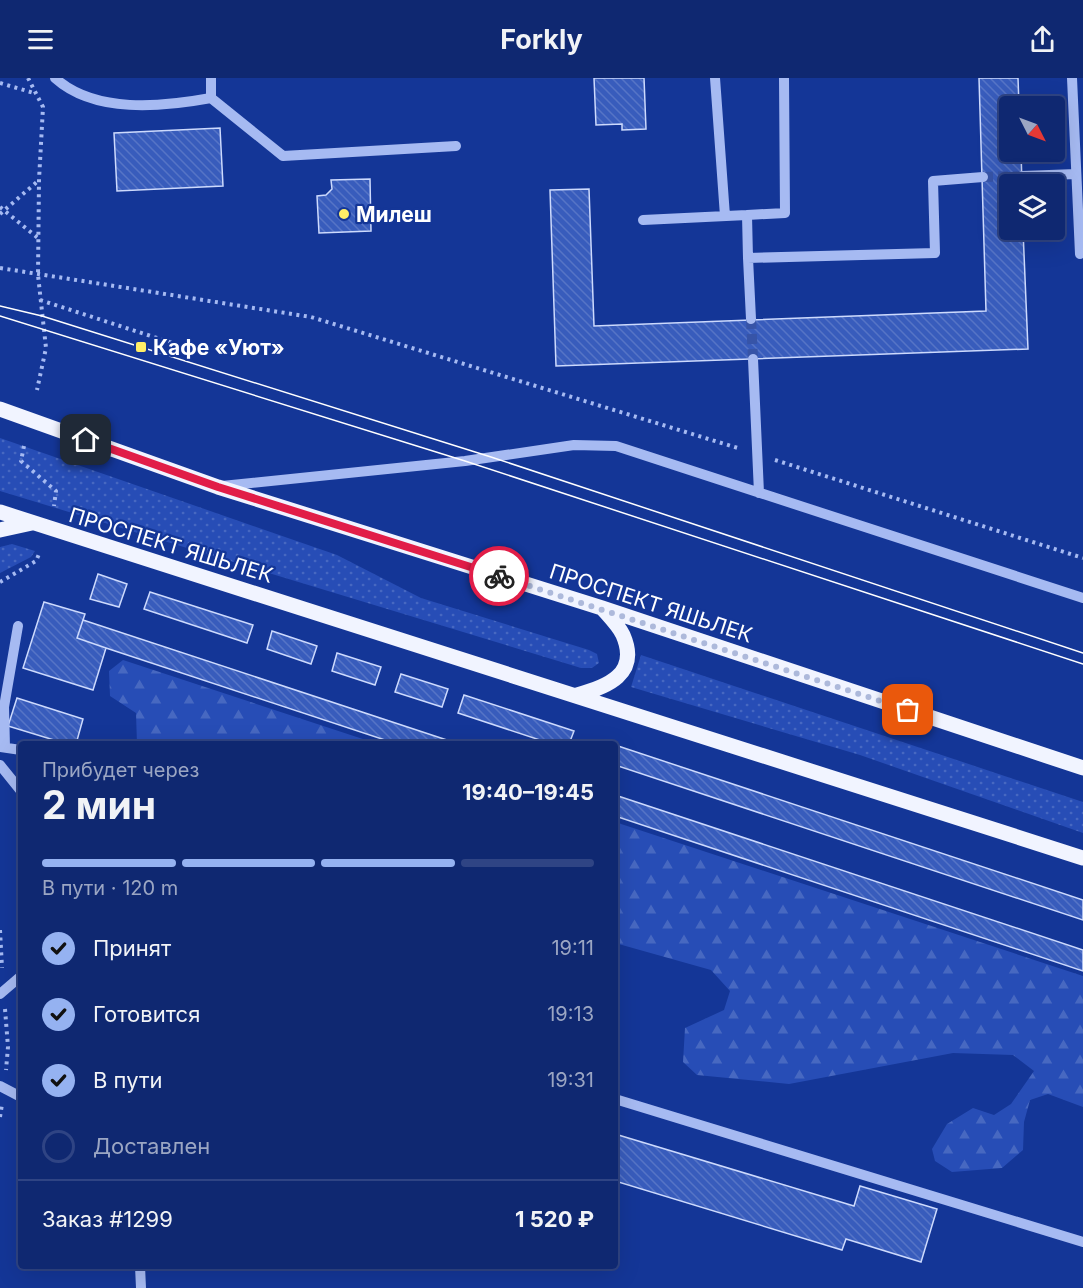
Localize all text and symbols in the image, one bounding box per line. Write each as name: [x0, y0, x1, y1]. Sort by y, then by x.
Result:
icon: menu: [24, 23, 57, 56]
text: Forkly: [500, 23, 583, 56]
icon: share: [1026, 23, 1059, 56]
north arrow: [999, 96, 1065, 162]
map controls: [999, 96, 1065, 240]
button: layers: [999, 174, 1065, 240]
place label: Милеш: [356, 202, 432, 227]
marker: Милеш: [337, 207, 351, 221]
place label: Кафе «Уют»: [153, 335, 285, 360]
marker: Кафе «Уют»: [134, 340, 148, 354]
pin: [60, 414, 111, 465]
icon: home: [69, 423, 102, 456]
street label: ПРОСПЕКТ ЯШЬЛЕК: [66, 502, 276, 588]
courier: [469, 546, 529, 606]
street label: ПРОСПЕКТ ЯШЬЛЕК: [546, 558, 756, 648]
icon: bike: [483, 560, 516, 593]
pin: [882, 684, 933, 735]
icon: bag: [891, 693, 924, 726]
text: Прибудет через: [42, 758, 199, 782]
text: 19:40–19:45: [462, 779, 594, 805]
text: 2 мин: [42, 781, 156, 828]
text: В пути · 120 m: [42, 876, 178, 900]
icon: check: [42, 932, 75, 965]
text: Принят: [93, 935, 171, 961]
text: 19:11: [551, 936, 594, 960]
icon: check: [42, 998, 75, 1031]
text: Готовится: [93, 1001, 200, 1027]
text: 19:13: [547, 1002, 594, 1026]
icon: check: [42, 1064, 75, 1097]
text: В пути: [93, 1067, 162, 1093]
text: 19:31: [547, 1068, 594, 1092]
text: Доставлен: [93, 1133, 210, 1159]
text: Заказ #1299: [42, 1206, 173, 1232]
text: 1 520 ₽: [515, 1206, 594, 1232]

